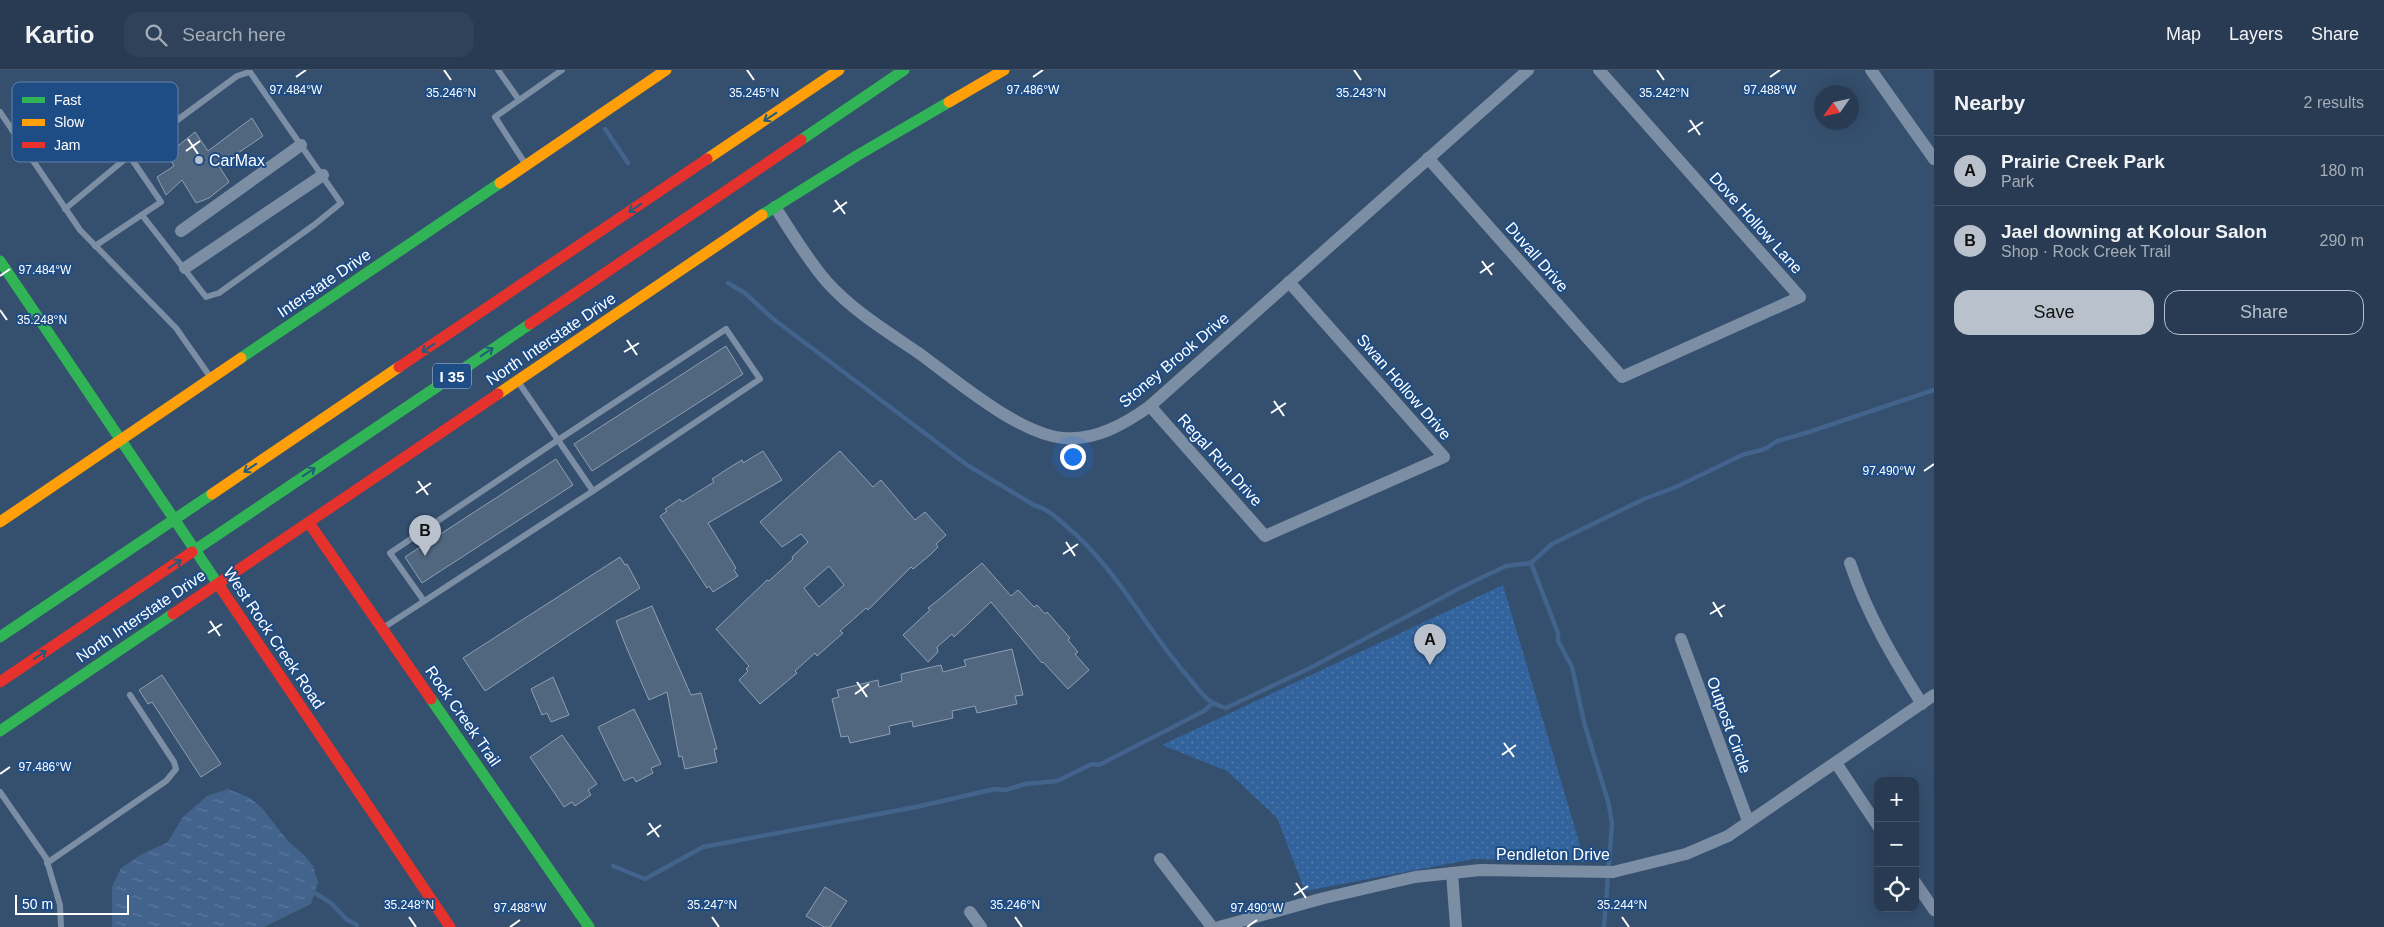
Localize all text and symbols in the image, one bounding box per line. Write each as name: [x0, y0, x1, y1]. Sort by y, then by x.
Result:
search box: [124, 12, 474, 57]
text: Kartio: [25, 21, 94, 48]
icon: search: [142, 21, 170, 49]
text: Search here: [182, 24, 286, 45]
text: Map: [2166, 24, 2201, 44]
text: Layers: [2229, 24, 2283, 44]
text: Share: [2311, 24, 2359, 44]
legend: [12, 82, 178, 162]
text: 97.484°W: [270, 83, 323, 97]
text: 97.486°W: [1007, 83, 1060, 97]
text: 97.488°W: [1744, 83, 1797, 97]
north arrow: [1814, 85, 1859, 130]
text: 35.246°N: [426, 86, 476, 100]
text: 35.245°N: [729, 86, 779, 100]
text: 35.243°N: [1336, 86, 1386, 100]
text: 35.242°N: [1639, 86, 1689, 100]
text: Nearby: [1954, 91, 2025, 114]
text: Fast: [54, 92, 81, 108]
text: 2 results: [2304, 94, 2364, 111]
one-way arrow: [763, 112, 777, 122]
text: Slow: [54, 114, 85, 130]
text: Jam: [54, 137, 80, 153]
text: Prairie Creek Park: [2001, 151, 2165, 172]
place label: CarMax: [209, 152, 265, 169]
marker: CarMax: [193, 154, 205, 166]
text: A: [1964, 162, 1976, 179]
text: 180 m: [2320, 162, 2364, 179]
street label: Dove Hollow Lane: [1706, 169, 1806, 277]
text: Park: [2001, 173, 2034, 190]
one-way arrow: [628, 203, 642, 213]
street label: Duvall Drive: [1502, 219, 1572, 295]
text: Jael downing at Kolour Salon: [2001, 221, 2267, 242]
text: B: [1964, 232, 1976, 249]
text: 290 m: [2320, 232, 2364, 249]
text: Shop · Rock Creek Trail: [2001, 243, 2171, 260]
street label: Interstate Drive: [274, 246, 374, 320]
text: 97.484°W: [19, 263, 72, 277]
street label: North Interstate Drive: [483, 289, 619, 389]
button: Save: [1954, 290, 2154, 335]
button: Share: [2164, 290, 2364, 335]
street label: Stoney Brook Drive: [1116, 309, 1232, 411]
text: 35.248°N: [17, 313, 67, 327]
street label: Swan Hollow Drive: [1354, 331, 1455, 443]
one-way arrow: [421, 343, 435, 353]
one-way arrow: [480, 347, 494, 357]
road number: I 35: [433, 364, 471, 388]
street label: Regal Run Drive: [1174, 411, 1266, 509]
your location: [1060, 444, 1086, 470]
one-way arrow: [243, 463, 257, 473]
text: 97.490°W: [1863, 464, 1916, 478]
one-way arrow: [302, 467, 316, 478]
pin: B: [409, 515, 441, 556]
one-way arrow: [168, 559, 182, 569]
street label: West Rock Creek Road: [220, 564, 328, 712]
street label: North Interstate Drive: [73, 566, 209, 666]
pin: A: [1414, 624, 1446, 665]
one-way arrow: [33, 650, 47, 660]
street label: Rock Creek Trail: [422, 663, 504, 769]
street label: Outpost Circle: [1704, 674, 1754, 776]
text: 97.486°W: [19, 760, 72, 774]
map controls: [1874, 777, 1919, 912]
button: +: [1874, 777, 1919, 822]
button: −: [1874, 822, 1919, 867]
street label: Pendleton Drive: [1496, 846, 1610, 863]
button: locate: [1874, 867, 1919, 912]
scale bar: [15, 892, 129, 915]
text: 50 m: [22, 896, 53, 912]
text: 35.248°N: [384, 898, 434, 912]
text: 35.247°N: [687, 898, 737, 912]
text: 35.246°N: [990, 898, 1040, 912]
text: 35.244°N: [1597, 898, 1647, 912]
text: 97.488°W: [494, 901, 547, 915]
text: 97.490°W: [1231, 901, 1284, 915]

